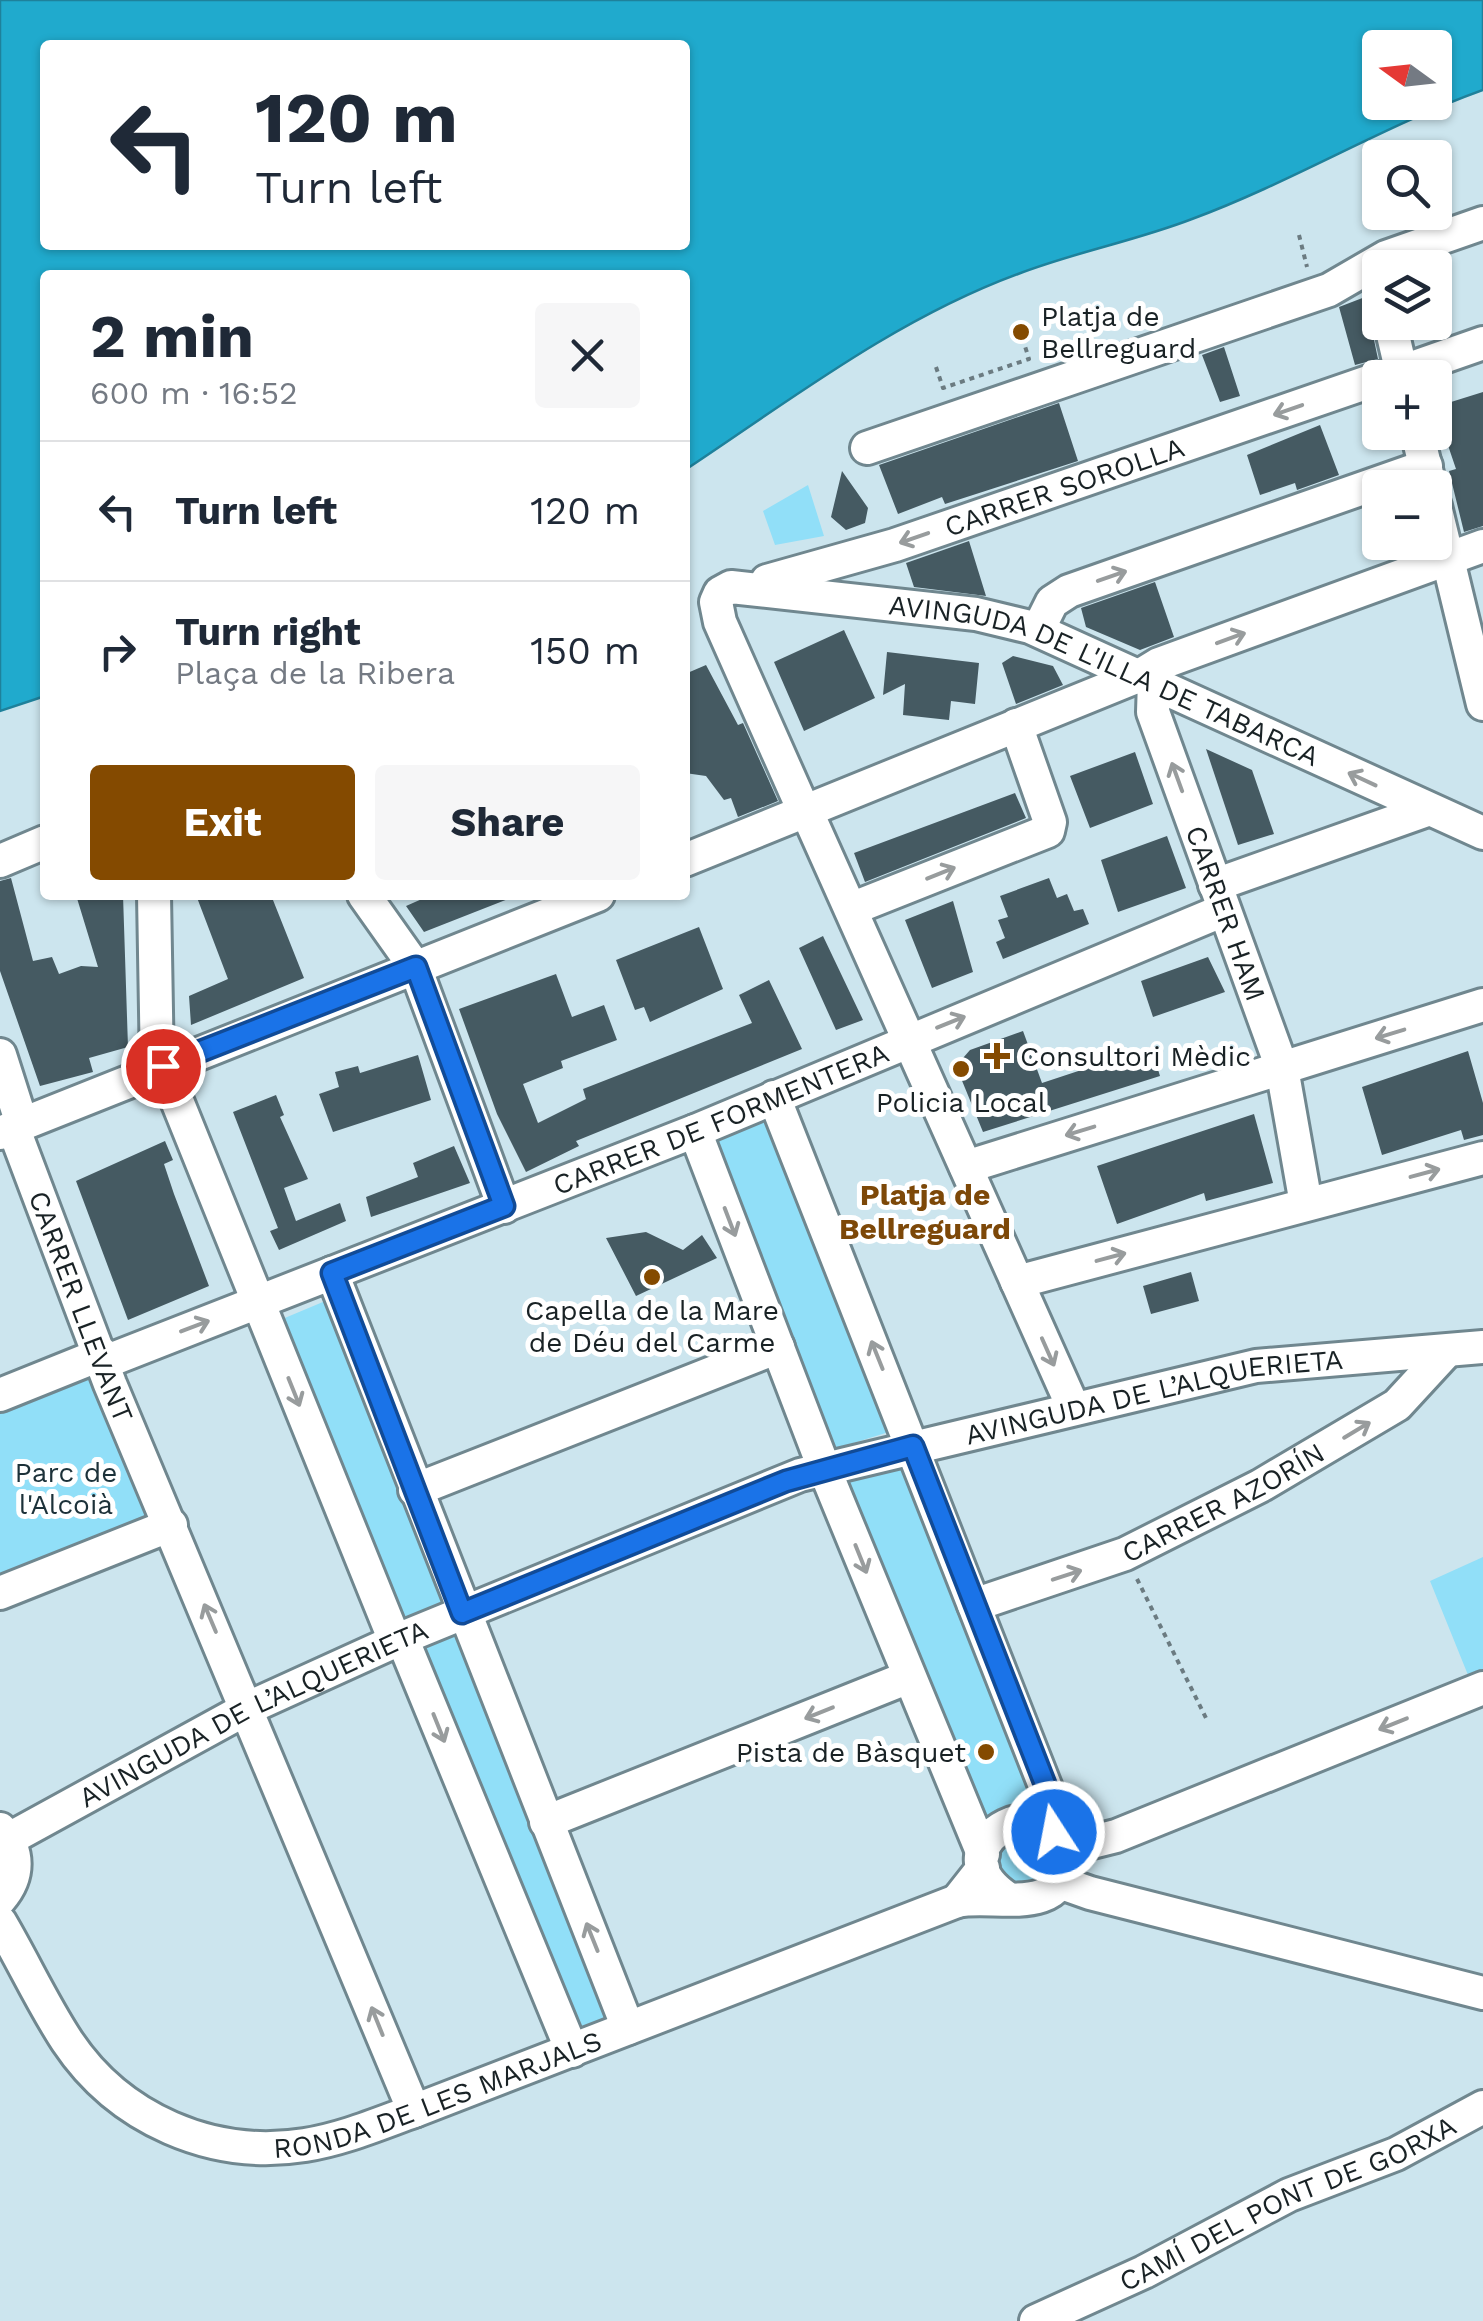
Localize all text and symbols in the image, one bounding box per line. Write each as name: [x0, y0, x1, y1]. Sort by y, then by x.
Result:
north arrow: [1362, 30, 1452, 120]
map controls: [1362, 30, 1452, 560]
text: 120 m: [255, 77, 458, 159]
icon: left: [90, 80, 220, 210]
button: search: [1362, 140, 1452, 230]
text: Turn left: [255, 161, 442, 214]
button: layers: [1362, 250, 1452, 340]
place label: Platja de Bellreguard: [1041, 300, 1196, 365]
text: 2 min: [90, 301, 254, 372]
button: close: [535, 303, 640, 408]
marker: Platja de Bellreguard: [1010, 321, 1032, 343]
button: +: [1362, 360, 1452, 450]
text: 600 m · 16:52: [90, 374, 298, 412]
one-way arrow: [1273, 402, 1304, 420]
street label: CARRER SOROLLA: [940, 431, 1189, 544]
button: −: [1362, 470, 1452, 560]
icon: left: [90, 484, 145, 539]
text: Turn left: [175, 489, 337, 533]
text: 120 m: [530, 489, 640, 533]
one-way arrow: [900, 530, 931, 548]
one-way arrow: [1095, 566, 1126, 584]
street label: AVINGUDA DE L'ILLA DE TABARCA: [887, 588, 1324, 773]
text: Turn right: [175, 610, 361, 654]
icon: right: [90, 624, 145, 679]
one-way arrow: [1214, 628, 1245, 646]
text: 150 m: [530, 629, 640, 673]
text: Plaça de la Ribera: [175, 654, 455, 692]
one-way arrow: [1166, 762, 1184, 794]
button: Exit: [90, 765, 355, 880]
button: Share: [375, 765, 640, 880]
one-way arrow: [1348, 769, 1378, 788]
street label: CARRER HAM: [1179, 821, 1272, 1005]
one-way arrow: [926, 862, 956, 880]
one-way arrow: [935, 1011, 966, 1029]
pin: [121, 1024, 206, 1109]
one-way arrow: [1375, 1026, 1406, 1044]
street label: CARRER DE FORMENTERA: [548, 1036, 893, 1202]
icon: arrive: [136, 1039, 191, 1094]
place label: Consultori Mèdic: [1020, 1040, 1251, 1073]
marker: Consultori Mèdic: [984, 1043, 1010, 1069]
marker: Policia Local: [950, 1058, 972, 1080]
place label: Policia Local: [876, 1086, 1047, 1119]
one-way arrow: [1065, 1124, 1096, 1142]
one-way arrow: [1408, 1163, 1440, 1181]
district label: Platja de Bellreguard: [839, 1177, 1011, 1246]
street label: CARRER LLEVANT: [22, 1186, 140, 1427]
one-way arrow: [722, 1206, 740, 1237]
one-way arrow: [1095, 1247, 1126, 1265]
marker: Capella de la Mare de Déu del Carme: [641, 1266, 663, 1288]
place label: Capella de la Mare de Déu del Carme: [525, 1294, 779, 1359]
one-way arrow: [180, 1316, 210, 1334]
one-way arrow: [1040, 1336, 1058, 1367]
one-way arrow: [866, 1340, 884, 1371]
street label: AVINGUDA DE L’ALQUERIETA: [962, 1343, 1344, 1452]
one-way arrow: [287, 1377, 305, 1407]
one-way arrow: [1342, 1420, 1371, 1440]
street label: CARRER AZORÍN: [1117, 1436, 1330, 1570]
park label: Parc de l'Alcoià: [15, 1456, 117, 1521]
one-way arrow: [854, 1543, 872, 1573]
one-way arrow: [1050, 1564, 1082, 1582]
one-way arrow: [200, 1603, 218, 1634]
street label: AVINGUDA DE L’ALQUERIETA: [73, 1613, 433, 1814]
one-way arrow: [804, 1705, 835, 1723]
one-way arrow: [432, 1712, 450, 1743]
one-way arrow: [1378, 1717, 1408, 1735]
place label: Pista de Bàsquet: [736, 1736, 966, 1769]
marker: Pista de Bàsquet: [975, 1741, 997, 1763]
position arrow: [1002, 1780, 1106, 1884]
one-way arrow: [581, 1922, 599, 1953]
one-way arrow: [367, 2006, 385, 2037]
street label: RONDA DE LES MARJALS: [272, 2024, 606, 2165]
street label: CAMÍ DEL PONT DE GORXA: [1114, 2109, 1462, 2298]

